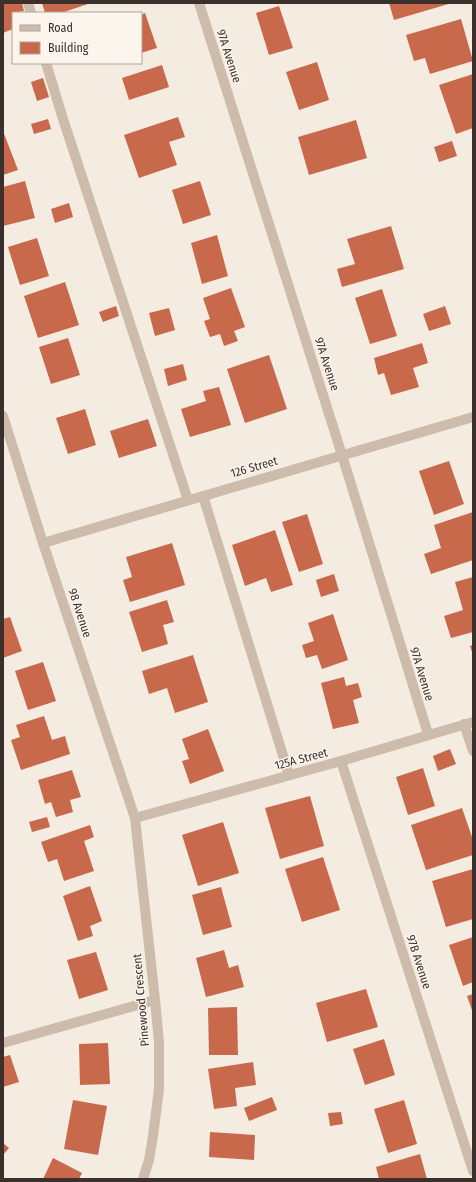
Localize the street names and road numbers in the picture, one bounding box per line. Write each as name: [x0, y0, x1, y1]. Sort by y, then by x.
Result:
street label: 97A Avenue: [214, 28, 244, 85]
street label: 97A Avenue: [312, 336, 342, 393]
street label: 126 Street: [229, 454, 279, 480]
street label: 98 Avenue: [66, 587, 95, 639]
street label: 97A Avenue: [407, 645, 437, 703]
street label: 125A Street: [273, 745, 329, 773]
street label: 97B Avenue: [404, 933, 434, 991]
street label: Pinewood Crescent: [130, 953, 152, 1047]

